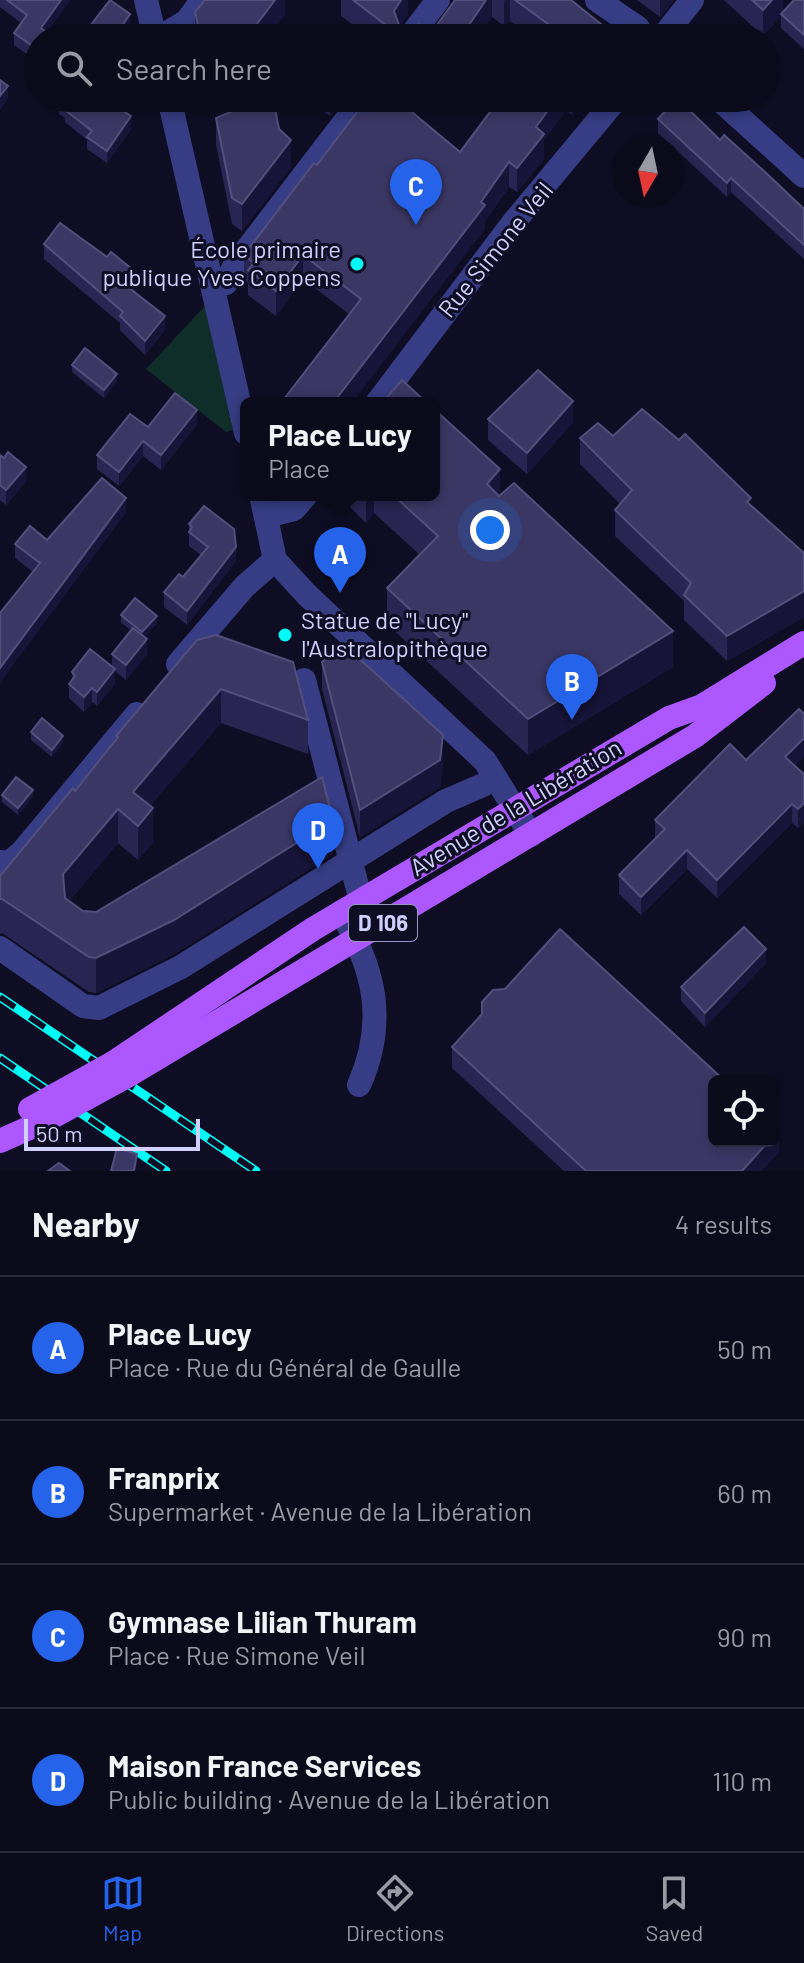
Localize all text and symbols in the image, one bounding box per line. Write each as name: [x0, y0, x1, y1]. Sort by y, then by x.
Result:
search box: [24, 24, 780, 112]
icon: search: [52, 46, 96, 90]
text: Search here: [116, 50, 272, 86]
north arrow: [612, 136, 684, 208]
pin: C: [390, 159, 442, 225]
street label: Rue Simone Veil: [431, 176, 558, 323]
place label: École primaire publique Yves Coppens: [102, 234, 341, 291]
marker: École primaire publique Yves Coppens: [348, 255, 366, 273]
popup: [240, 397, 440, 501]
text: Place Lucy: [268, 416, 412, 452]
text: Place: [268, 452, 330, 483]
your location: [470, 510, 510, 550]
pin: A: [314, 527, 366, 593]
place label: Statue de "Lucy" l'Australopithèque: [301, 605, 488, 662]
marker: Statue de "Lucy" l'Australopithèque: [276, 626, 294, 644]
pin: B: [546, 654, 598, 720]
street label: Avenue de la Libération: [404, 732, 626, 881]
pin: D: [292, 803, 344, 869]
road number: D 106: [349, 905, 417, 941]
map controls: [708, 1075, 780, 1147]
button: locate: [708, 1075, 780, 1147]
scale bar: [24, 1115, 200, 1151]
text: 50 m: [36, 1120, 82, 1146]
text: Nearby: [32, 1203, 140, 1244]
text: 4 results: [675, 1208, 772, 1239]
text: Place Lucy: [108, 1315, 252, 1351]
text: A: [49, 1333, 67, 1364]
text: 50 m: [717, 1333, 772, 1364]
text: Place · Rue du Général de Gaulle: [108, 1351, 461, 1382]
text: Franprix: [108, 1459, 220, 1495]
text: B: [50, 1477, 66, 1508]
text: 60 m: [717, 1477, 772, 1508]
text: Supermarket · Avenue de la Libération: [108, 1495, 532, 1526]
text: Gymnase Lilian Thuram: [108, 1603, 417, 1639]
text: C: [50, 1621, 66, 1652]
text: 90 m: [717, 1621, 772, 1652]
text: Place · Rue Simone Veil: [108, 1639, 365, 1670]
text: Maison France Services: [108, 1747, 421, 1783]
text: D: [50, 1765, 66, 1796]
text: 110 m: [712, 1765, 772, 1796]
text: Public building · Avenue de la Libération: [108, 1783, 550, 1814]
tab: Map: [101, 1871, 145, 1945]
tab: Directions: [346, 1871, 444, 1945]
tab: Saved: [646, 1871, 703, 1945]

